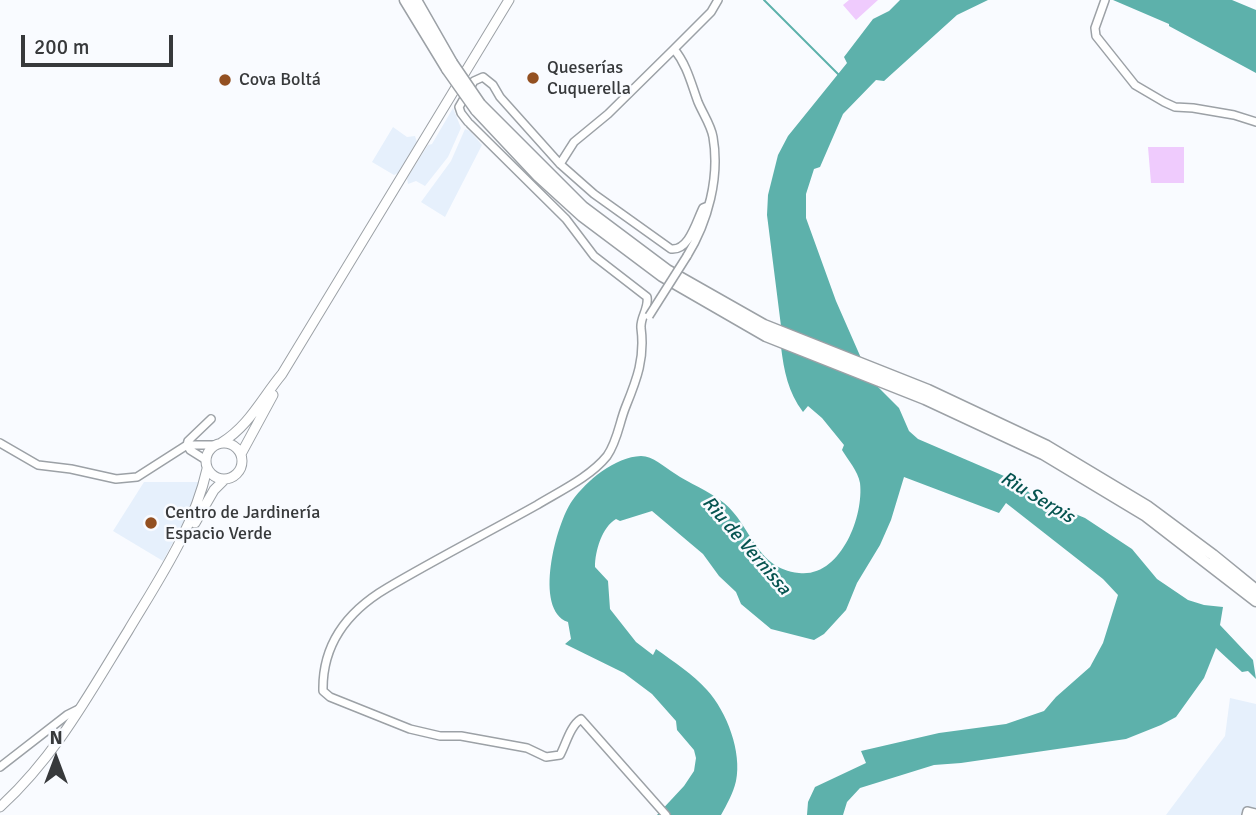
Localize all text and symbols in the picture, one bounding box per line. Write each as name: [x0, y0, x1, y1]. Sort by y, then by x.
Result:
scale bar: [24, 21, 177, 65]
text: 200 m: [34, 34, 89, 60]
place label: Queserías Cuquerella: [547, 57, 631, 100]
place label: Cova Boltá: [239, 69, 321, 91]
marker: Queserías Cuquerella: [525, 70, 541, 86]
marker: Cova Boltá: [217, 72, 233, 88]
water label: Riu Serpis: [996, 467, 1078, 529]
water label: Riu de Vernissa: [697, 492, 795, 600]
place label: Centro de Jardinería Espacio Verde: [165, 502, 320, 544]
marker: Centro de Jardinería Espacio Verde: [143, 515, 159, 531]
north arrow: [21, 724, 91, 794]
text: N: [49, 726, 63, 750]

